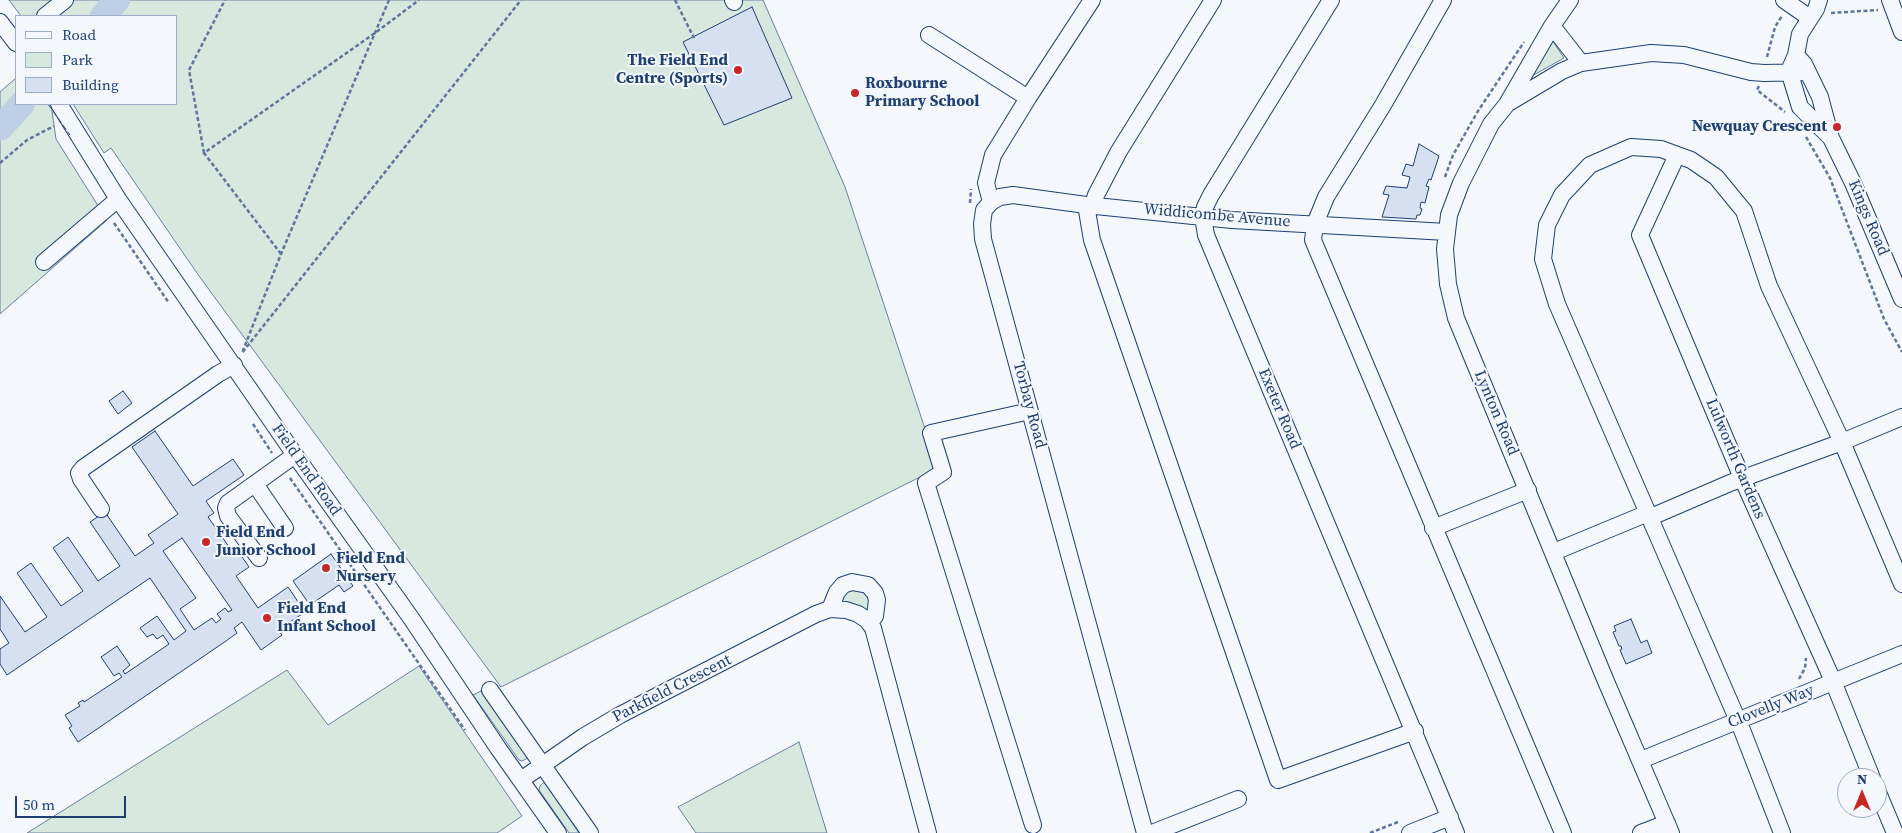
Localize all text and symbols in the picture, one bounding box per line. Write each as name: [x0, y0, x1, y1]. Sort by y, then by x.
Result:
legend: [15, 15, 178, 105]
text: Road: [62, 24, 96, 45]
text: Park: [62, 49, 93, 70]
place label: The Field End Centre (Sports): [616, 51, 728, 89]
marker: The Field End Centre (Sports): [732, 64, 744, 76]
text: Building: [62, 74, 119, 95]
place label: Roxbourne Primary School: [865, 74, 979, 112]
marker: Roxbourne Primary School: [849, 87, 861, 99]
place label: Newquay Crescent: [1692, 117, 1827, 137]
marker: Newquay Crescent: [1831, 121, 1843, 133]
street label: Kings Road: [1843, 177, 1893, 259]
street label: Widdicombe Avenue: [1143, 200, 1291, 232]
street label: Torbay Road: [1008, 359, 1050, 451]
street label: Exeter Road: [1253, 366, 1305, 452]
street label: Lynton Road: [1469, 368, 1523, 458]
street label: Lulworth Gardens: [1701, 396, 1769, 522]
street label: Field End Road: [267, 420, 345, 520]
place label: Field End Junior School: [216, 523, 316, 561]
marker: Field End Junior School: [200, 536, 212, 548]
place label: Field End Nursery: [336, 549, 405, 587]
marker: Field End Nursery: [320, 562, 332, 574]
place label: Field End Infant School: [277, 599, 376, 637]
marker: Field End Infant School: [261, 612, 273, 624]
street label: Parkfield Crescent: [609, 651, 735, 727]
street label: Clovelly Way: [1725, 681, 1817, 733]
north arrow: [1837, 768, 1887, 818]
text: N: [1857, 769, 1867, 789]
scale bar: [18, 786, 129, 818]
text: 50 m: [23, 794, 55, 815]

